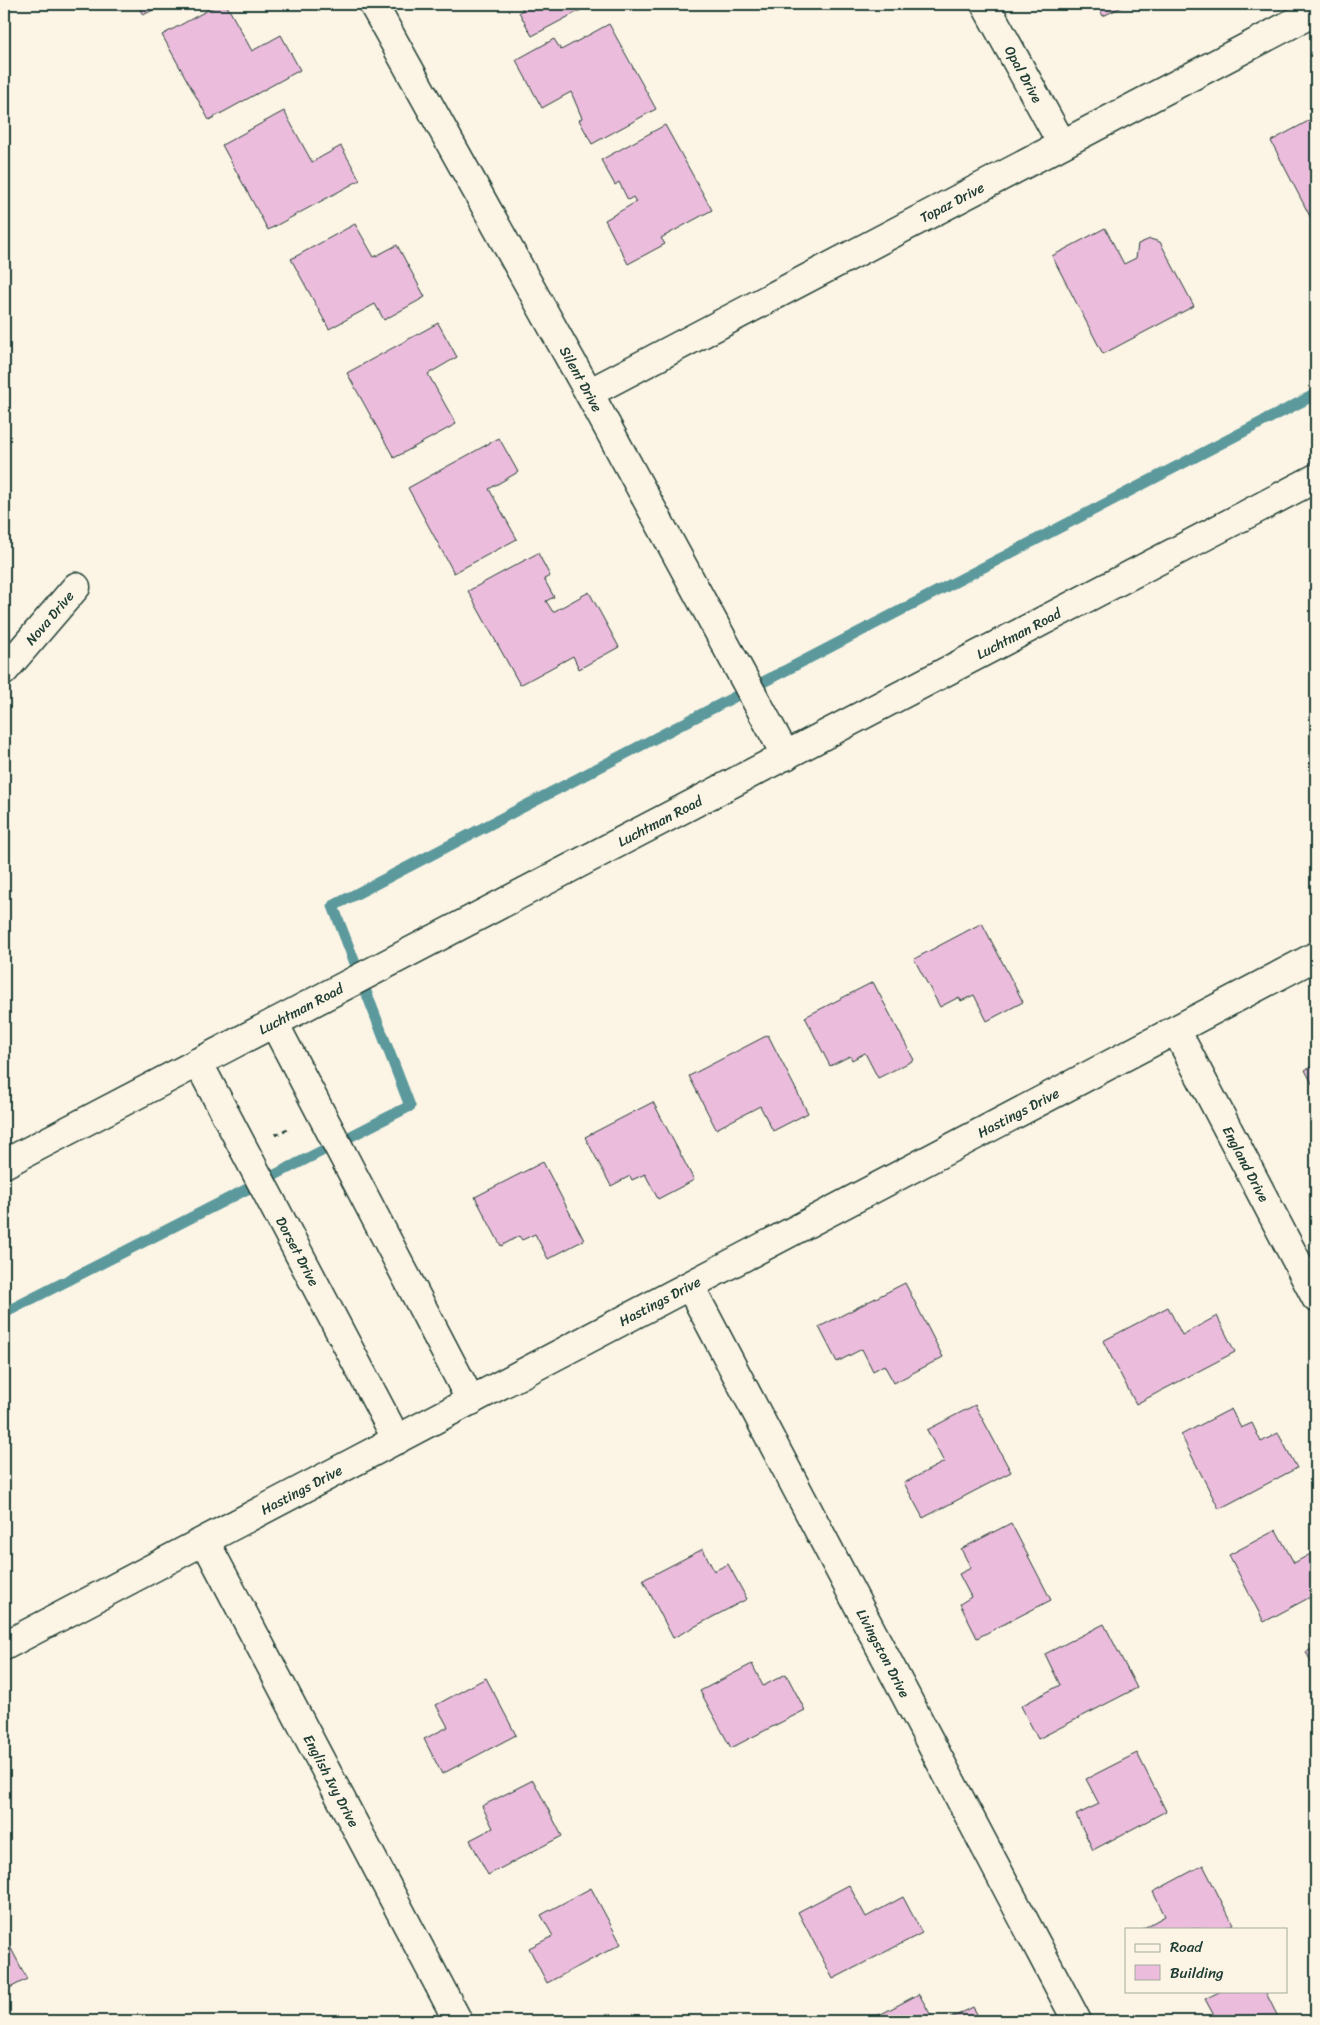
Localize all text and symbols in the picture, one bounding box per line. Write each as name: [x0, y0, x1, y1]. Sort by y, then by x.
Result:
street label: Opal Drive: [998, 41, 1050, 108]
street label: Topaz Drive: [915, 175, 989, 230]
street label: Silent Drive: [553, 341, 610, 417]
street label: Nova Drive: [19, 585, 80, 651]
street label: Luchtman Road: [972, 600, 1067, 666]
street label: Luchtman Road: [613, 788, 708, 854]
street label: Luchtman Road: [254, 975, 349, 1041]
street label: Hastings Drive: [973, 1081, 1064, 1145]
street label: England Drive: [1216, 1121, 1276, 1207]
street label: Dorset Drive: [269, 1212, 326, 1291]
street label: Hastings Drive: [614, 1269, 705, 1333]
street label: Hastings Drive: [256, 1458, 347, 1522]
street label: Livingston Drive: [849, 1604, 917, 1702]
street label: English Ivy Drive: [296, 1730, 366, 1832]
legend: [1125, 1928, 1288, 1992]
text: Road: [1170, 1934, 1203, 1960]
text: Building: [1170, 1960, 1224, 1986]

